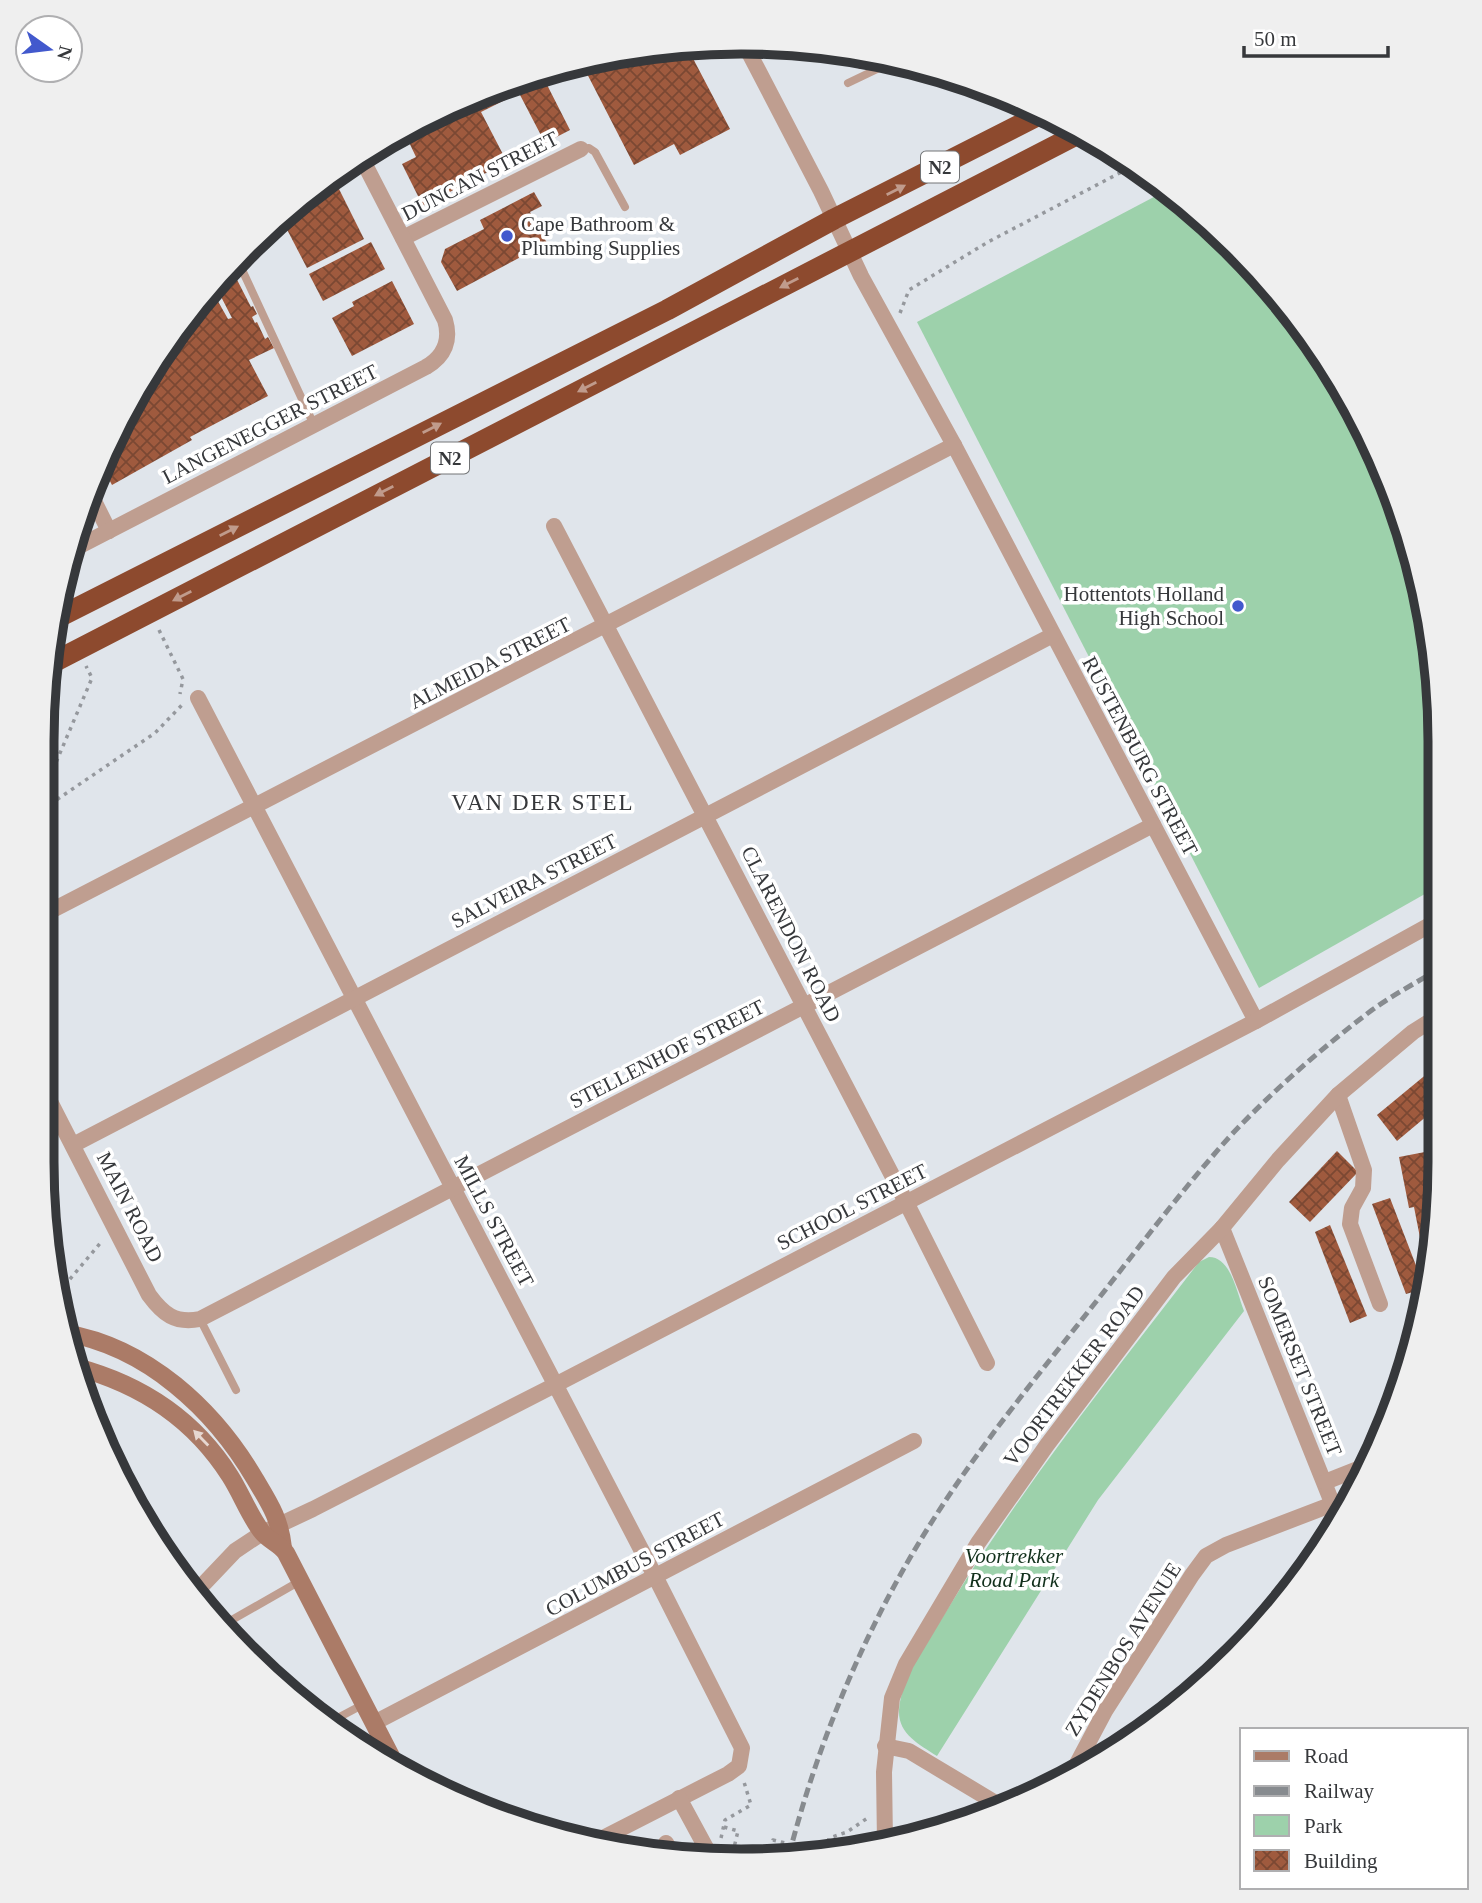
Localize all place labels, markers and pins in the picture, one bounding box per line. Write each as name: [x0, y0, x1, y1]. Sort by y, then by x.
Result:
place label: Cape Bathroom & Plumbing Supplies: [521, 212, 680, 260]
marker: Cape Bathroom & Plumbing Supplies: [499, 228, 515, 244]
place label: Hottentots Holland High School: [1064, 582, 1224, 630]
marker: Hottentots Holland High School: [1230, 598, 1246, 614]

